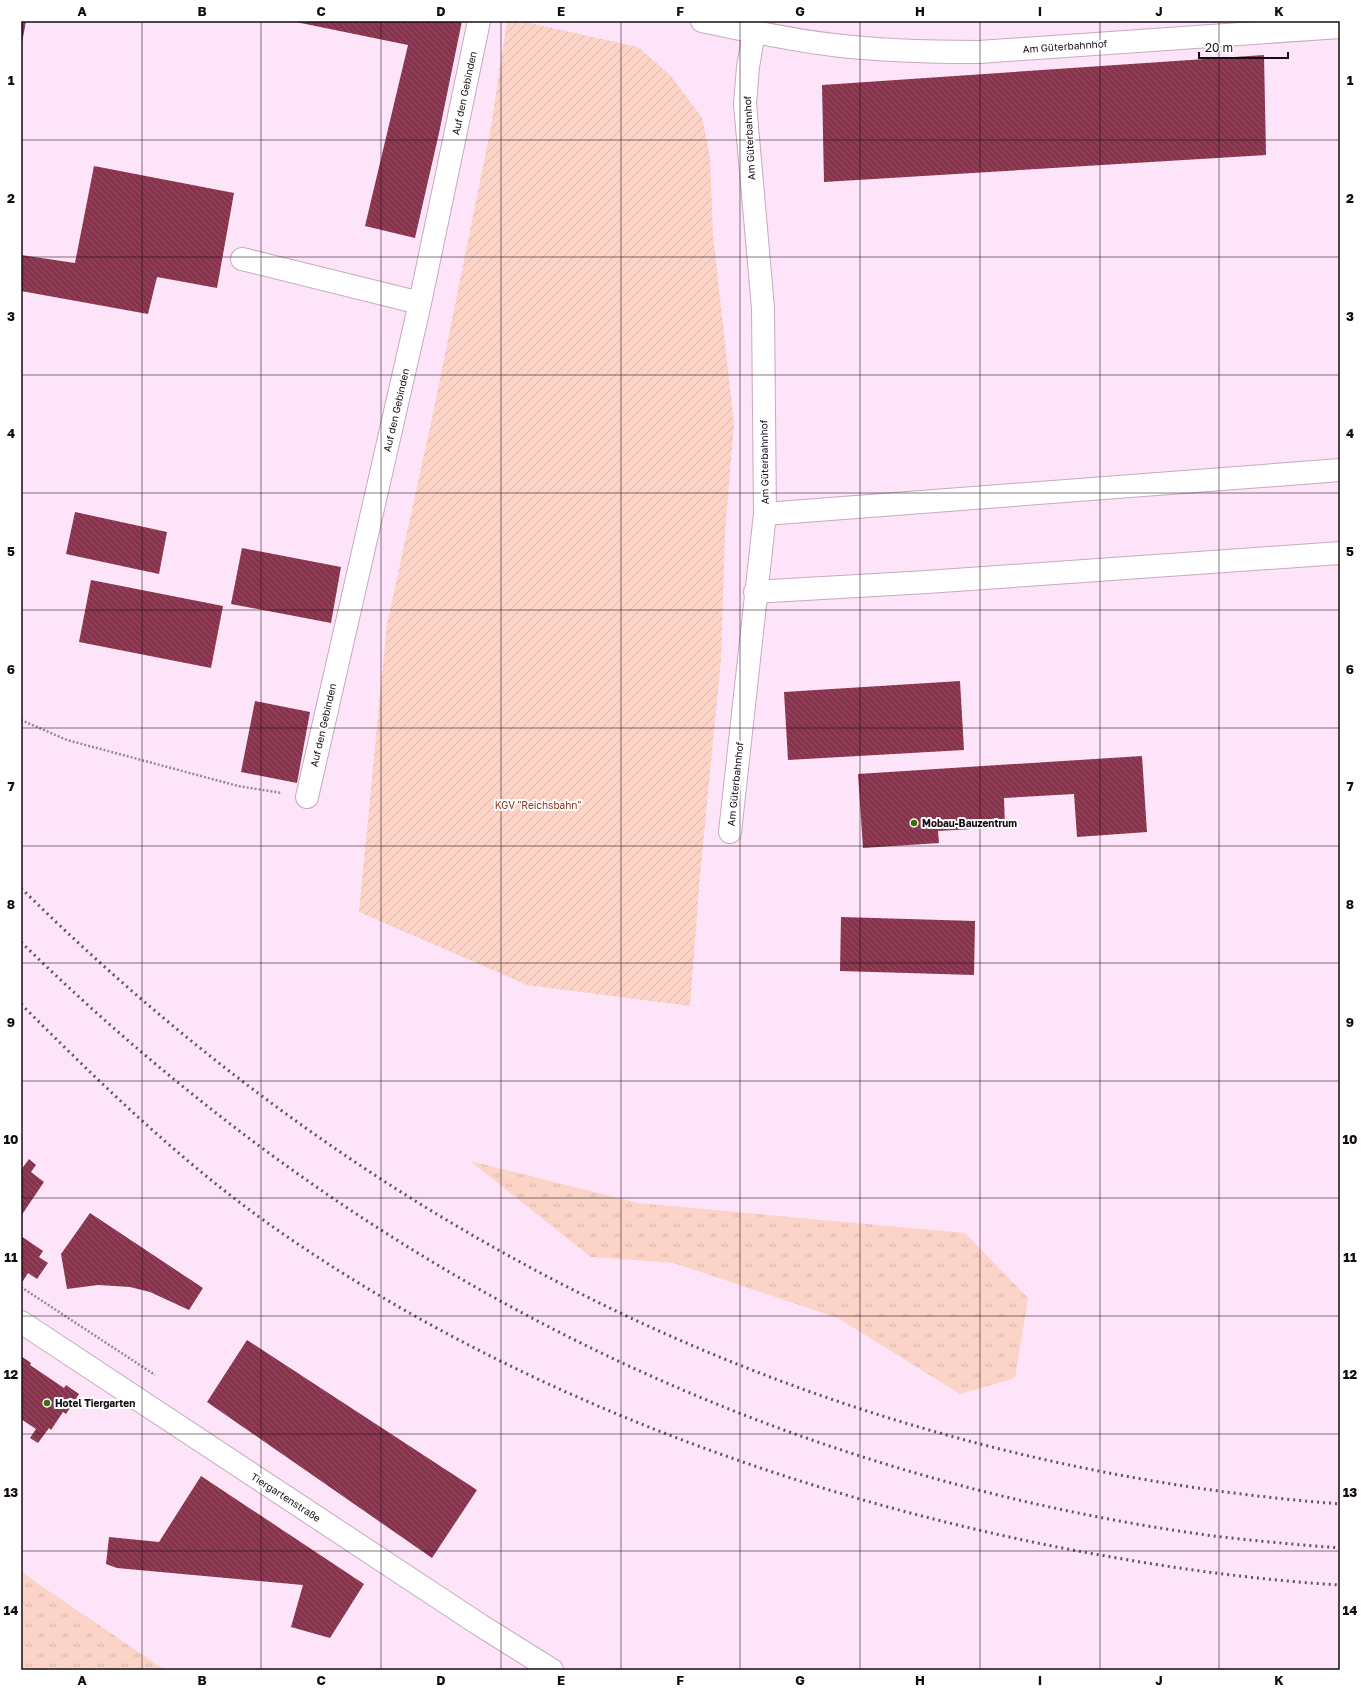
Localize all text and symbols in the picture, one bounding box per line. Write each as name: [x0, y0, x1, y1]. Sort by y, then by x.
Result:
text: A: [77, 3, 87, 19]
text: B: [197, 3, 207, 19]
text: C: [316, 3, 326, 19]
text: D: [436, 3, 446, 19]
text: E: [557, 3, 565, 19]
text: F: [676, 3, 684, 19]
text: G: [795, 3, 805, 19]
text: H: [915, 3, 925, 19]
text: I: [1038, 3, 1042, 19]
text: J: [1155, 3, 1163, 19]
text: K: [1274, 3, 1284, 19]
scale bar: [1199, 34, 1288, 60]
street label: Am Güterbahnhof: [1022, 37, 1108, 55]
text: 20 m: [1205, 40, 1233, 55]
street label: Auf den Gebinden: [449, 50, 479, 136]
text: 1: [8, 72, 15, 88]
text: 1: [1347, 72, 1354, 88]
street label: Am Güterbahnhof: [741, 95, 757, 181]
text: 2: [7, 190, 15, 206]
text: 2: [1346, 190, 1354, 206]
text: 3: [7, 308, 15, 324]
text: 3: [1346, 308, 1354, 324]
street label: Auf den Gebinden: [381, 367, 411, 453]
street label: Am Güterbahnhof: [757, 419, 771, 504]
text: 4: [7, 425, 15, 441]
text: 4: [1346, 425, 1354, 441]
text: 5: [7, 543, 15, 559]
text: 5: [1346, 543, 1354, 559]
text: 6: [7, 661, 15, 677]
text: 6: [1346, 661, 1354, 677]
street label: Auf den Gebinden: [308, 682, 338, 768]
street label: Am Güterbahnhof: [725, 741, 745, 827]
text: 7: [7, 778, 15, 794]
text: 7: [1346, 778, 1354, 794]
park label: KGV "Reichsbahn": [495, 799, 581, 811]
place label: Mobau-Bauzentrum: [922, 817, 1017, 829]
marker: Mobau-Bauzentrum: [909, 818, 919, 828]
text: 8: [7, 896, 15, 912]
text: 8: [1346, 896, 1354, 912]
text: 9: [7, 1014, 15, 1030]
text: 9: [1346, 1014, 1354, 1030]
text: 10: [3, 1131, 19, 1147]
text: 10: [1342, 1131, 1358, 1147]
text: 11: [4, 1249, 18, 1265]
text: 11: [1343, 1249, 1357, 1265]
text: 12: [4, 1366, 18, 1382]
text: 12: [1343, 1366, 1357, 1382]
place label: Hotel Tiergarten: [55, 1397, 135, 1409]
marker: Hotel Tiergarten: [42, 1398, 52, 1408]
street label: Tiergartenstraße: [249, 1470, 323, 1524]
text: 13: [4, 1484, 18, 1500]
text: 13: [1343, 1484, 1357, 1500]
text: 14: [4, 1602, 18, 1618]
text: 14: [1343, 1602, 1357, 1618]
text: A: [77, 1672, 87, 1688]
text: B: [197, 1672, 207, 1688]
text: C: [316, 1672, 326, 1688]
text: D: [436, 1672, 446, 1688]
text: E: [557, 1672, 565, 1688]
text: F: [676, 1672, 684, 1688]
text: G: [795, 1672, 805, 1688]
text: H: [915, 1672, 925, 1688]
text: I: [1038, 1672, 1042, 1688]
text: J: [1155, 1672, 1163, 1688]
text: K: [1274, 1672, 1284, 1688]

